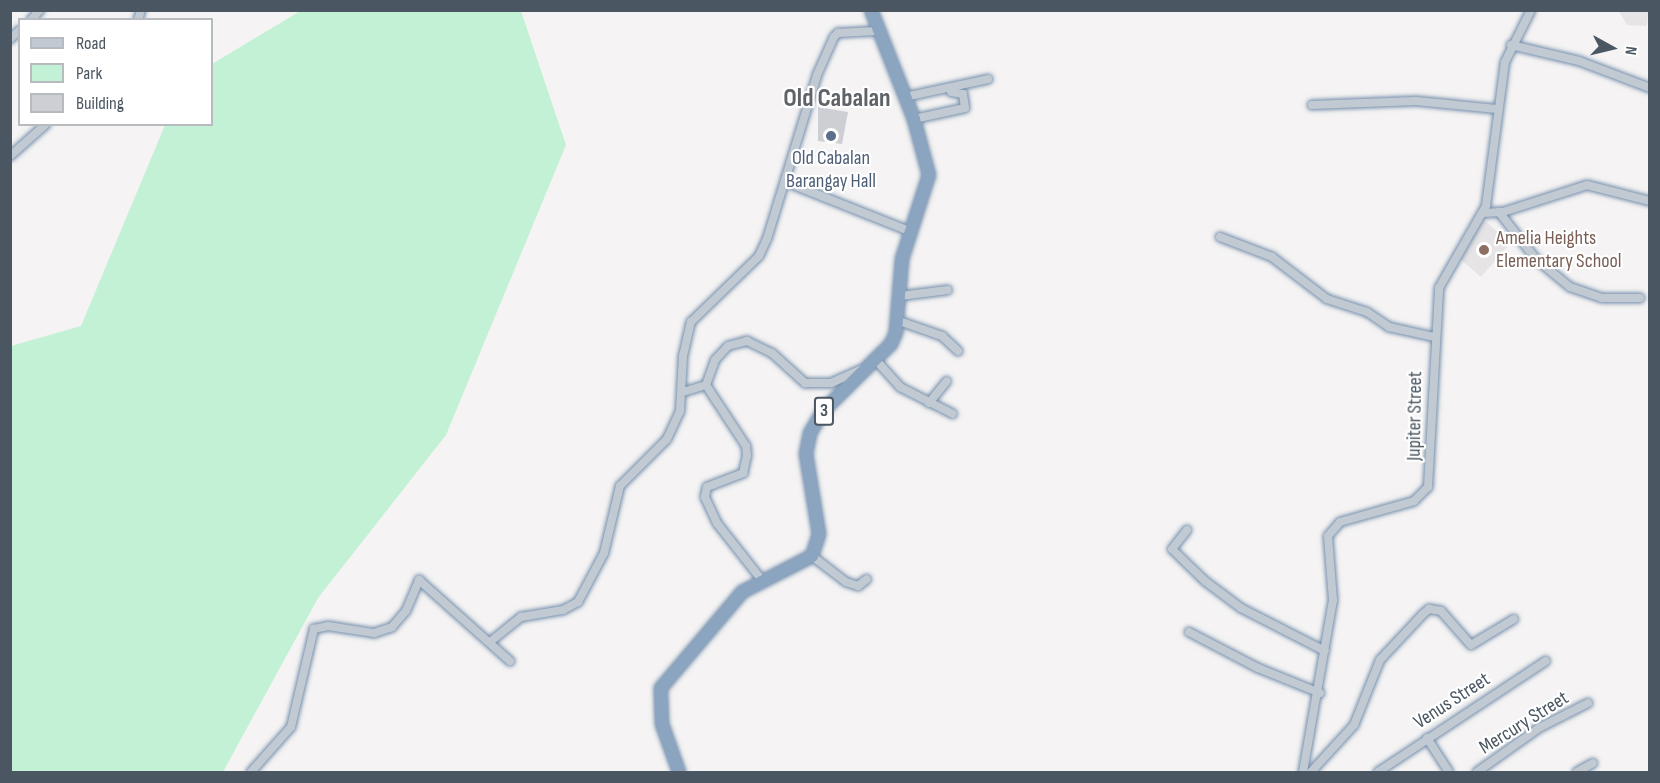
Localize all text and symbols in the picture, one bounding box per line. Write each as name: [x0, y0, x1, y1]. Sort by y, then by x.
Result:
legend: [18, 18, 213, 126]
north arrow: [1582, 18, 1642, 78]
text: Road: [76, 33, 106, 54]
text: N: [1620, 45, 1640, 56]
text: Park: [76, 63, 102, 84]
district label: Old Cabalan: [783, 83, 891, 115]
text: Building: [76, 93, 124, 114]
marker: Old Cabalan Barangay Hall: [824, 129, 838, 143]
place label: Old Cabalan Barangay Hall: [786, 146, 876, 193]
place label: Amelia Heights Elementary School: [1496, 226, 1622, 273]
marker: Amelia Heights Elementary School: [1477, 243, 1491, 257]
street label: Jupiter Street: [1402, 371, 1428, 461]
road number: 3: [814, 396, 834, 426]
street label: Venus Street: [1409, 668, 1495, 734]
street label: Mercury Street: [1475, 686, 1573, 760]

